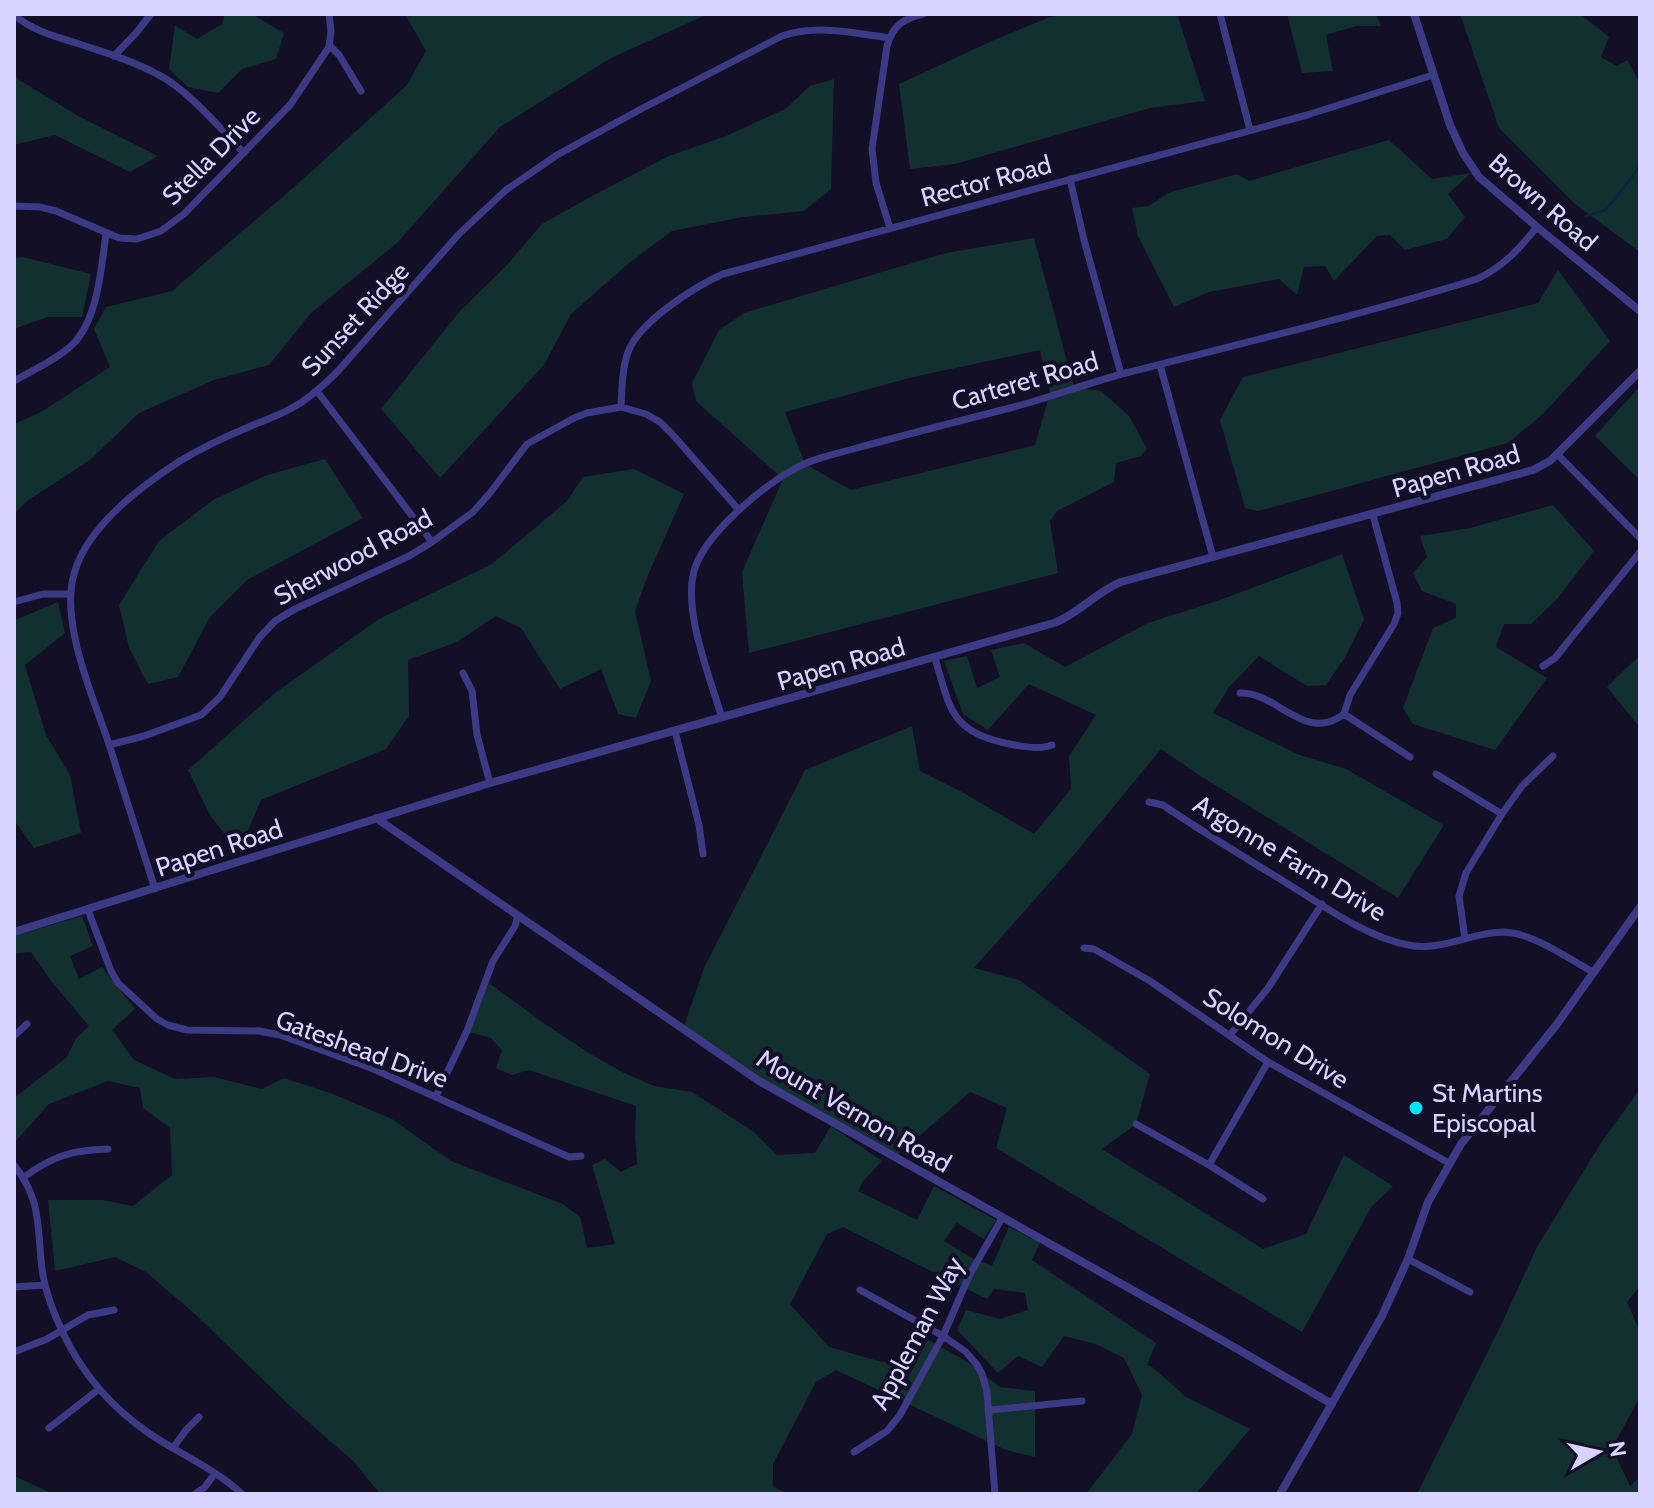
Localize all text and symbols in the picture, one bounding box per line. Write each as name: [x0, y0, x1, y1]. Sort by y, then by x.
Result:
street label: Stella Drive: [155, 100, 267, 212]
street label: Brown Road: [1482, 146, 1604, 258]
street label: Rector Road: [917, 148, 1055, 214]
street label: Sunset Ridge: [294, 256, 416, 382]
street label: Carteret Road: [948, 345, 1102, 417]
street label: Papen Road: [1388, 437, 1524, 505]
street label: Sherwood Road: [268, 502, 438, 612]
street label: Papen Road: [773, 630, 909, 698]
street label: Argonne Farm Drive: [1188, 788, 1392, 928]
street label: Papen Road: [151, 812, 287, 884]
street label: Solomon Drive: [1197, 981, 1355, 1095]
street label: Gateshead Drive: [272, 1003, 452, 1095]
street label: Mount Vernon Road: [751, 1042, 957, 1180]
place label: St Martins Episcopal: [1432, 1077, 1543, 1139]
marker: St Martins Episcopal: [1407, 1099, 1425, 1117]
street label: Appleman Way: [863, 1251, 971, 1415]
north arrow: [1558, 1412, 1638, 1492]
text: N: [1603, 1439, 1632, 1459]

